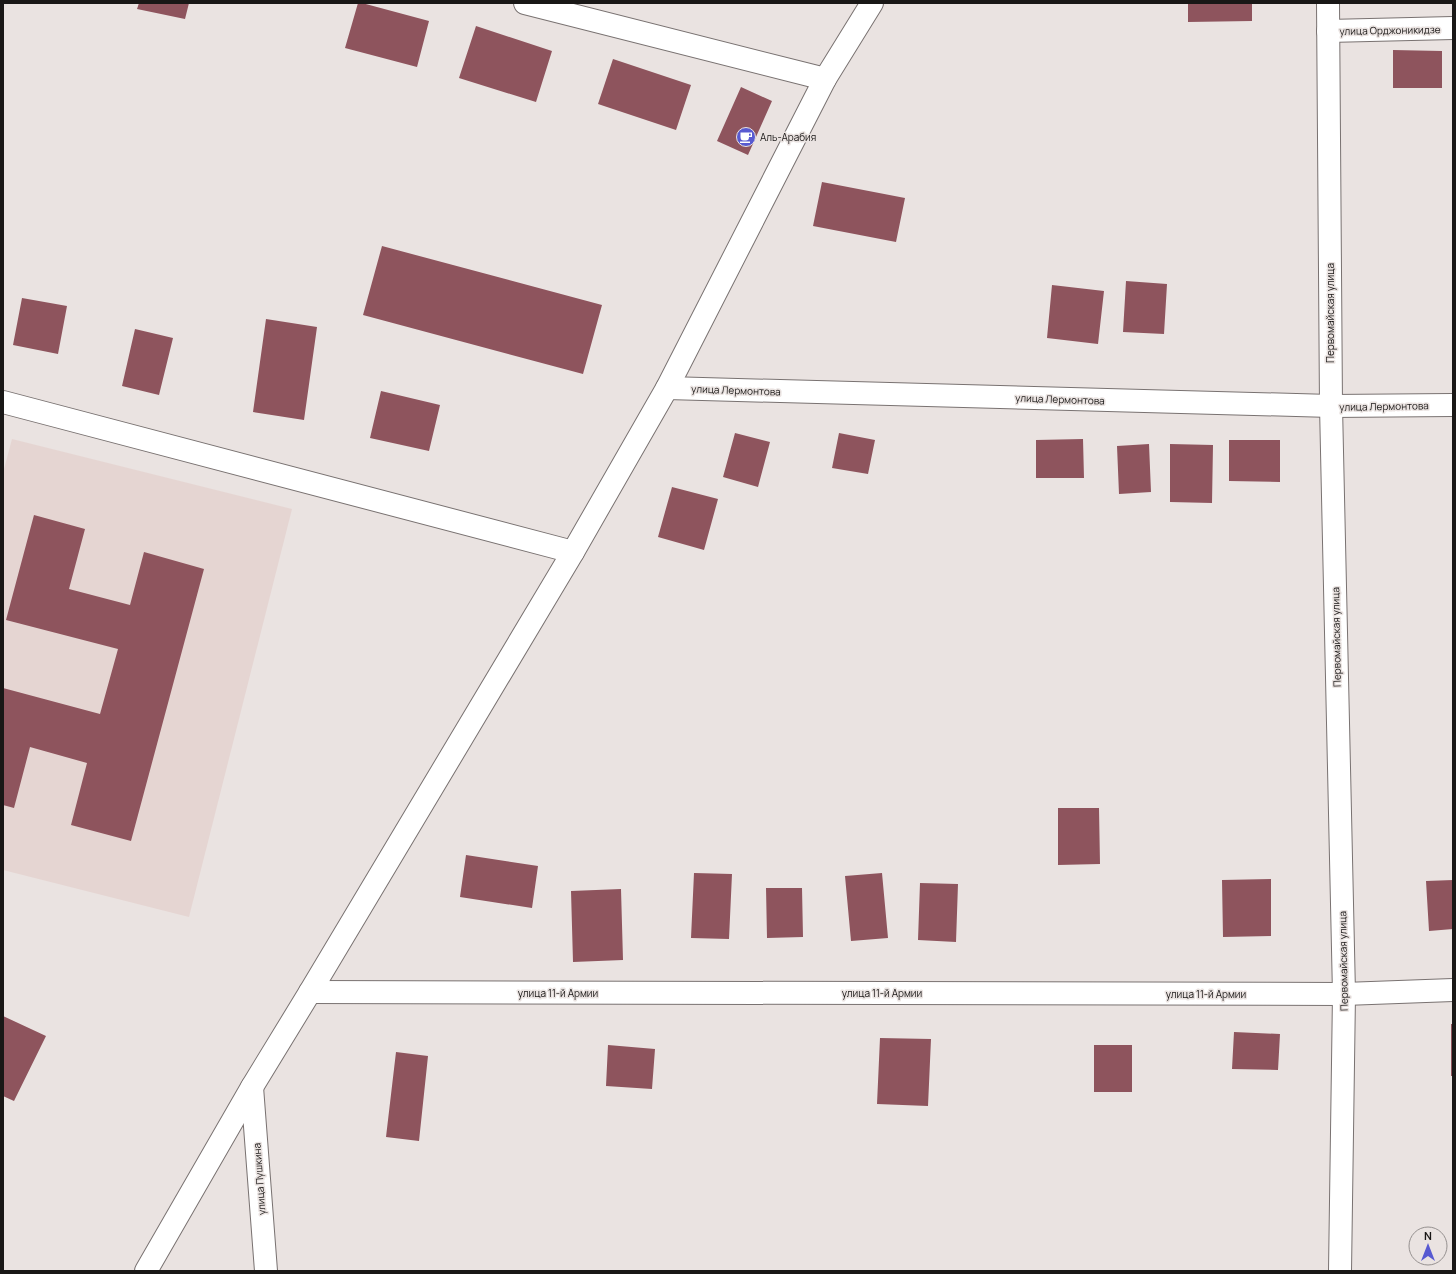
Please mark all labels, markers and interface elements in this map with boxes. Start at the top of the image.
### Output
street label: улица Орджоникидзе [1339,22,1441,38]
cafe icon: Аль-Арабия [735,126,757,148]
place label: Аль-Арабия [760,130,816,144]
street label: Первомайская улица [1323,263,1337,363]
street label: улица Лермонтова [691,381,781,399]
street label: улица Лермонтова [1015,390,1105,408]
street label: улица Лермонтова [1339,398,1429,414]
street label: Первомайская улица [1328,587,1344,687]
street label: Первомайская улица [1335,911,1351,1011]
street label: улица 11-й Армии [518,986,598,1000]
street label: улица 11-й Армии [842,986,922,1000]
street label: улица 11-й Армии [1166,987,1246,1001]
street label: улица Пушкина [250,1143,268,1215]
north arrow [1408,1226,1448,1266]
text: N [1424,1228,1432,1243]

